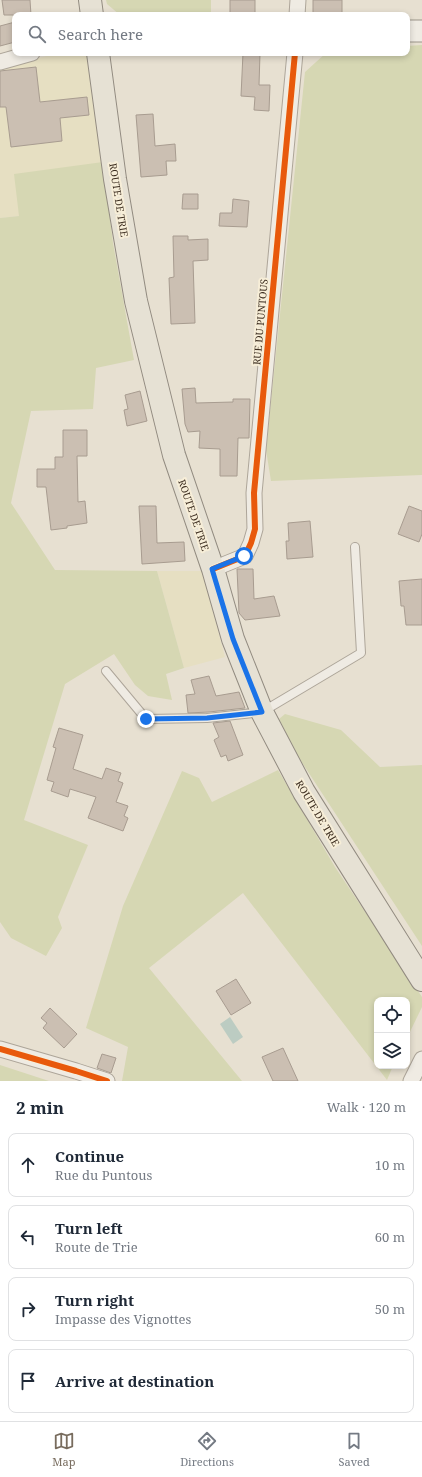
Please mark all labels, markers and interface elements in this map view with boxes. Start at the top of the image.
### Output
search box [12,12,410,56]
icon: search [26,23,48,45]
text: Search here [58,24,143,44]
street label: ROUTE DE TRIE [106,162,132,238]
street label: RUE DU PUNTOUS [249,278,271,366]
street label: ROUTE DE TRIE [175,477,213,553]
route start [235,547,253,565]
route end [137,710,155,728]
street label: ROUTE DE TRIE [293,777,343,849]
map controls [374,997,410,1069]
button: locate [374,997,410,1033]
button: layers [374,1033,410,1069]
text: 2 min [16,1096,64,1119]
text: Walk · 120 m [327,1098,406,1116]
text: Continue [55,1146,124,1166]
icon: ahead [17,1154,39,1176]
text: 10 m [375,1156,405,1174]
text: Rue du Puntous [55,1166,152,1184]
text: Turn left [55,1218,123,1238]
icon: left [17,1226,39,1248]
text: 60 m [375,1228,405,1246]
text: Route de Trie [55,1238,138,1256]
text: Turn right [55,1290,134,1310]
icon: right [17,1298,39,1320]
text: 50 m [375,1300,405,1318]
text: Impasse des Vignottes [55,1310,191,1328]
icon: arrive [17,1370,39,1392]
text: Arrive at destination [55,1371,214,1391]
tab: Map [52,1430,76,1469]
tab: Directions [180,1430,234,1469]
tab: Saved [339,1430,370,1469]

